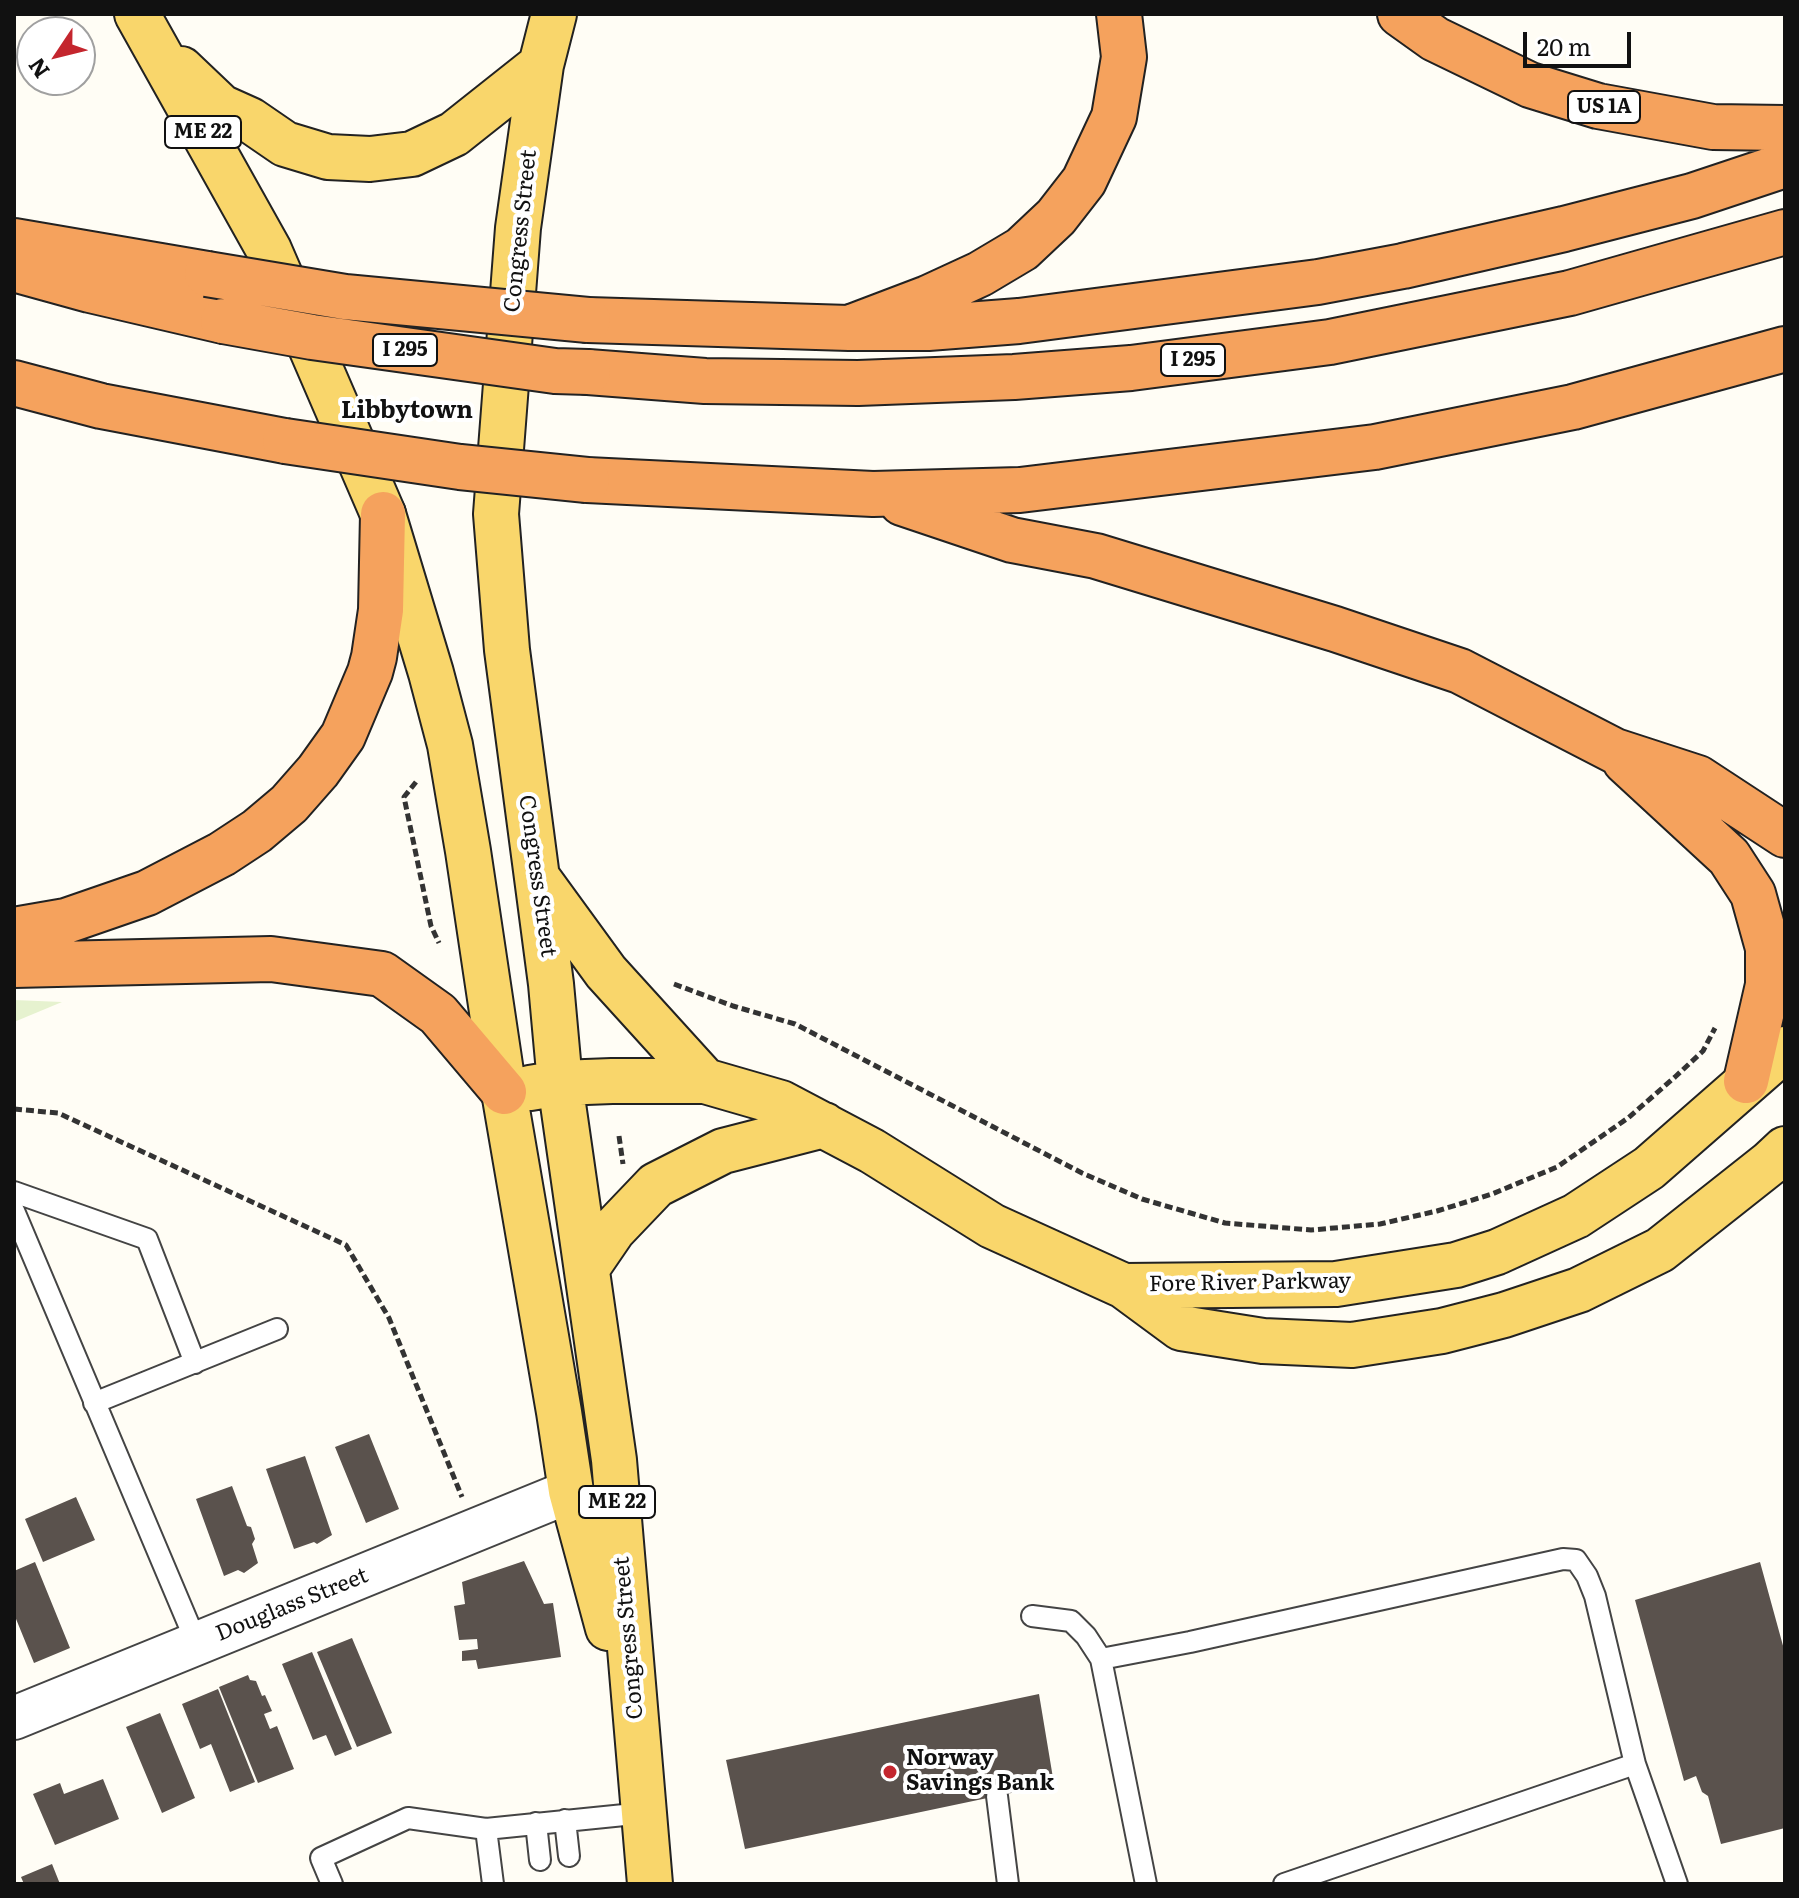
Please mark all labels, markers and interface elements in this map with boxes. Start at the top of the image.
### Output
north arrow [16,16,96,96]
scale bar [1527,16,1635,66]
text: 20 m [1537,28,1591,63]
text: N [19,52,56,86]
road number: US 1A [1568,91,1640,123]
road number: ME 22 [165,116,241,148]
street label: Congress Street [499,148,543,314]
road number: I 295 [373,334,437,366]
road number: I 295 [1161,344,1225,376]
district label: Libbytown [341,397,473,425]
street label: Congress Street [513,793,561,959]
street label: Fore River Parkway [1149,1268,1351,1298]
road number: ME 22 [579,1486,655,1518]
street label: Congress Street [609,1555,649,1721]
street label: Douglass Street [212,1562,372,1648]
place label: Norway Savings Bank [906,1746,1054,1798]
marker: Norway Savings Bank [881,1763,899,1781]

